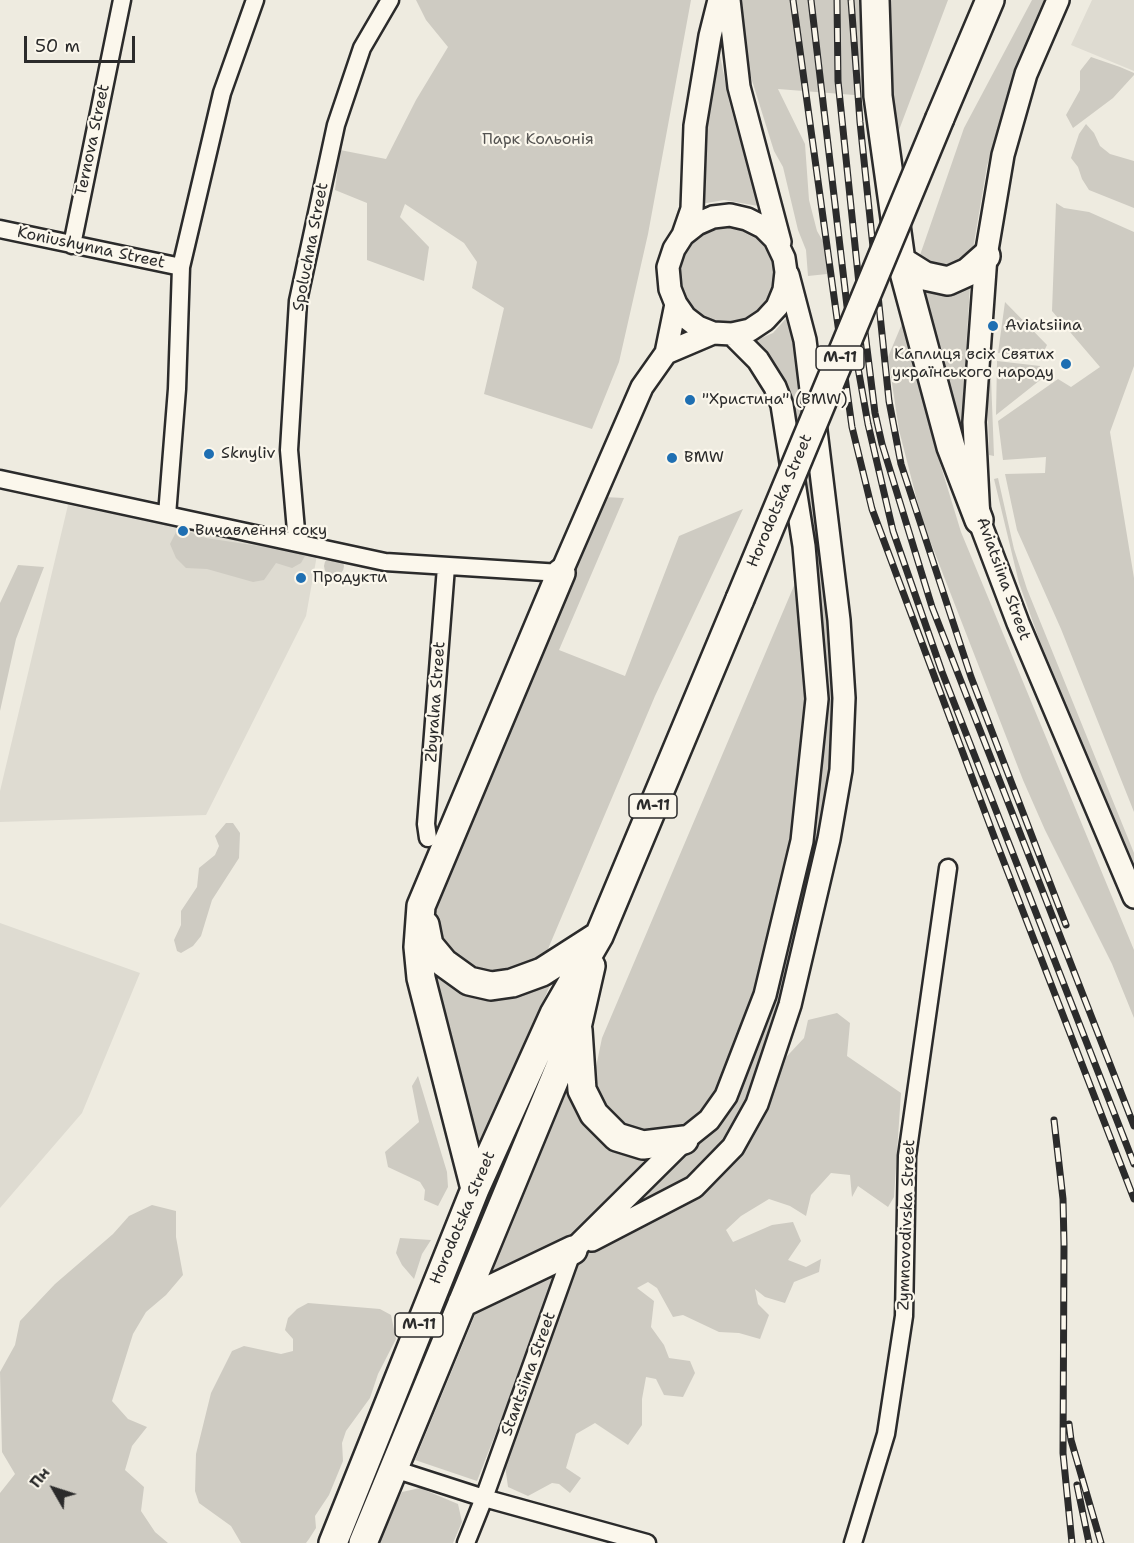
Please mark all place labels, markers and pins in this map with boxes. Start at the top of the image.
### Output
place label: Aviatsiina [1005,316,1082,336]
marker: Aviatsiina [986,319,1000,333]
place label: Каплиця всіх Святих українського народу [892,345,1054,383]
marker: Каплиця всіх Святих українського народу [1059,357,1073,371]
place label: "Христина" (BMW) [702,390,848,410]
marker: "Христина" (BMW) [683,393,697,407]
place label: Sknyliv [221,444,275,464]
marker: Sknyliv [202,447,216,461]
place label: BMW [684,448,724,468]
marker: BMW [665,451,679,465]
place label: Вичавлення соку [195,521,327,541]
marker: Вичавлення соку [176,524,190,538]
place label: Продукти [313,568,388,588]
marker: Продукти [294,571,308,585]

